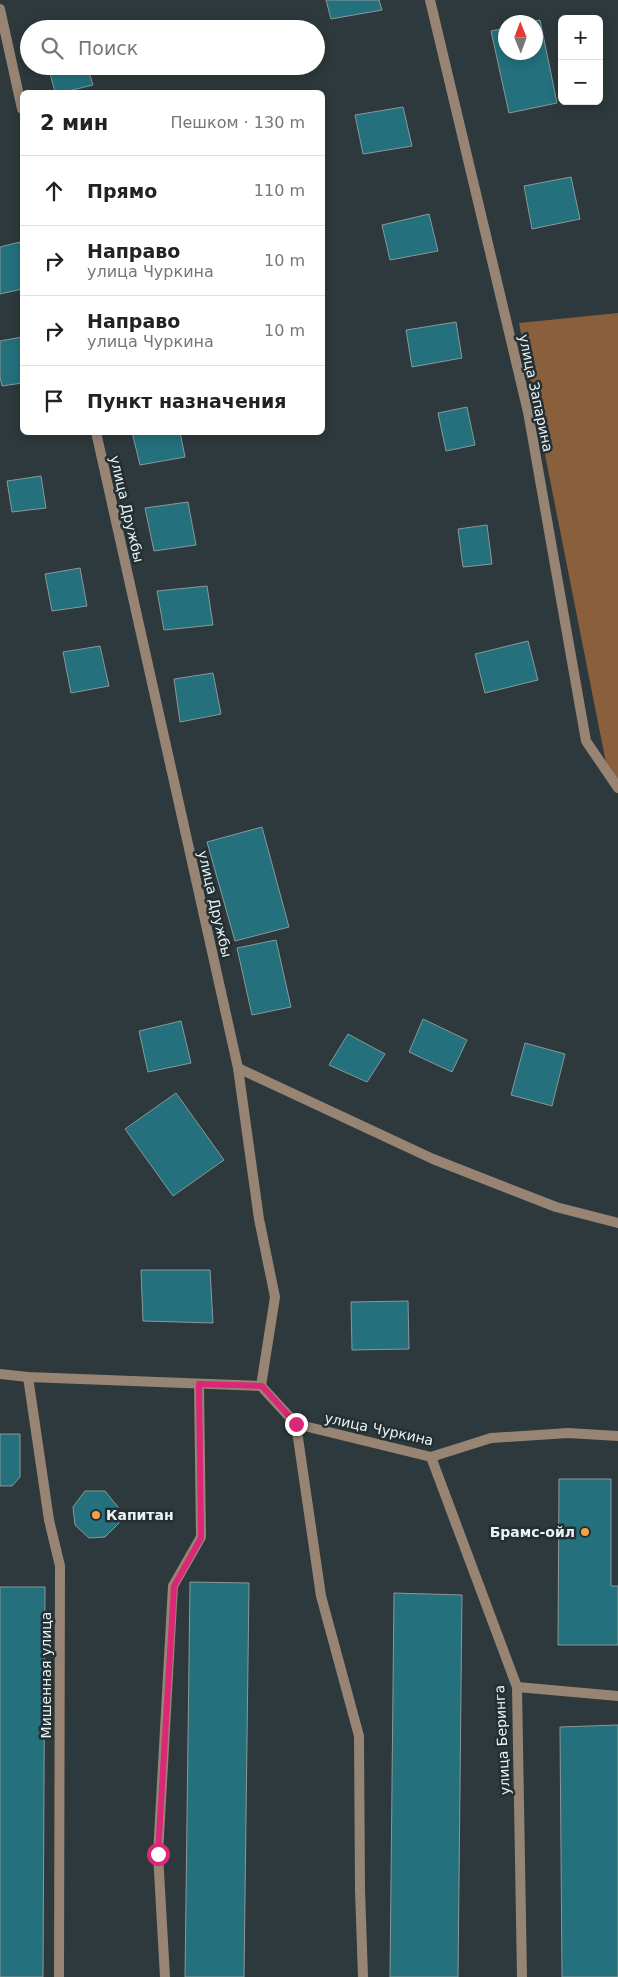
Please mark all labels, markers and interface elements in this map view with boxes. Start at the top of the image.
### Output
north arrow [498,15,543,60]
map controls [558,15,603,105]
button: + [558,15,603,60]
search box [20,20,325,75]
icon: search [38,34,66,62]
text: Поиск [78,37,138,59]
button: − [558,60,603,105]
text: 2 мин [40,111,108,135]
text: Пешком · 130 m [170,113,305,132]
icon: ahead [40,177,68,205]
text: Прямо [87,180,157,202]
text: 110 m [254,181,305,200]
text: Направо [87,240,180,262]
icon: right [40,247,68,275]
text: 10 m [264,251,305,270]
text: улица Чуркина [87,262,214,281]
text: Направо [87,310,180,332]
icon: right [40,317,68,345]
text: 10 m [264,321,305,340]
text: улица Чуркина [87,332,214,351]
street label: улица Запарина [516,333,556,453]
icon: arrive [40,387,68,415]
text: Пункт назначения [87,390,286,412]
street label: улица Дружбы [107,454,147,564]
street label: улица Дружбы [195,849,235,959]
street label: улица Чуркина [323,1410,435,1448]
route end [285,1413,308,1436]
place label: Капитан [106,1507,174,1523]
marker: Капитан [90,1509,102,1521]
place label: Брамс-ойл [490,1524,575,1540]
marker: Брамс-ойл [579,1526,591,1538]
street label: Мишенная улица [38,1612,54,1738]
street label: улица Беринга [491,1685,513,1795]
route start [147,1843,170,1866]

